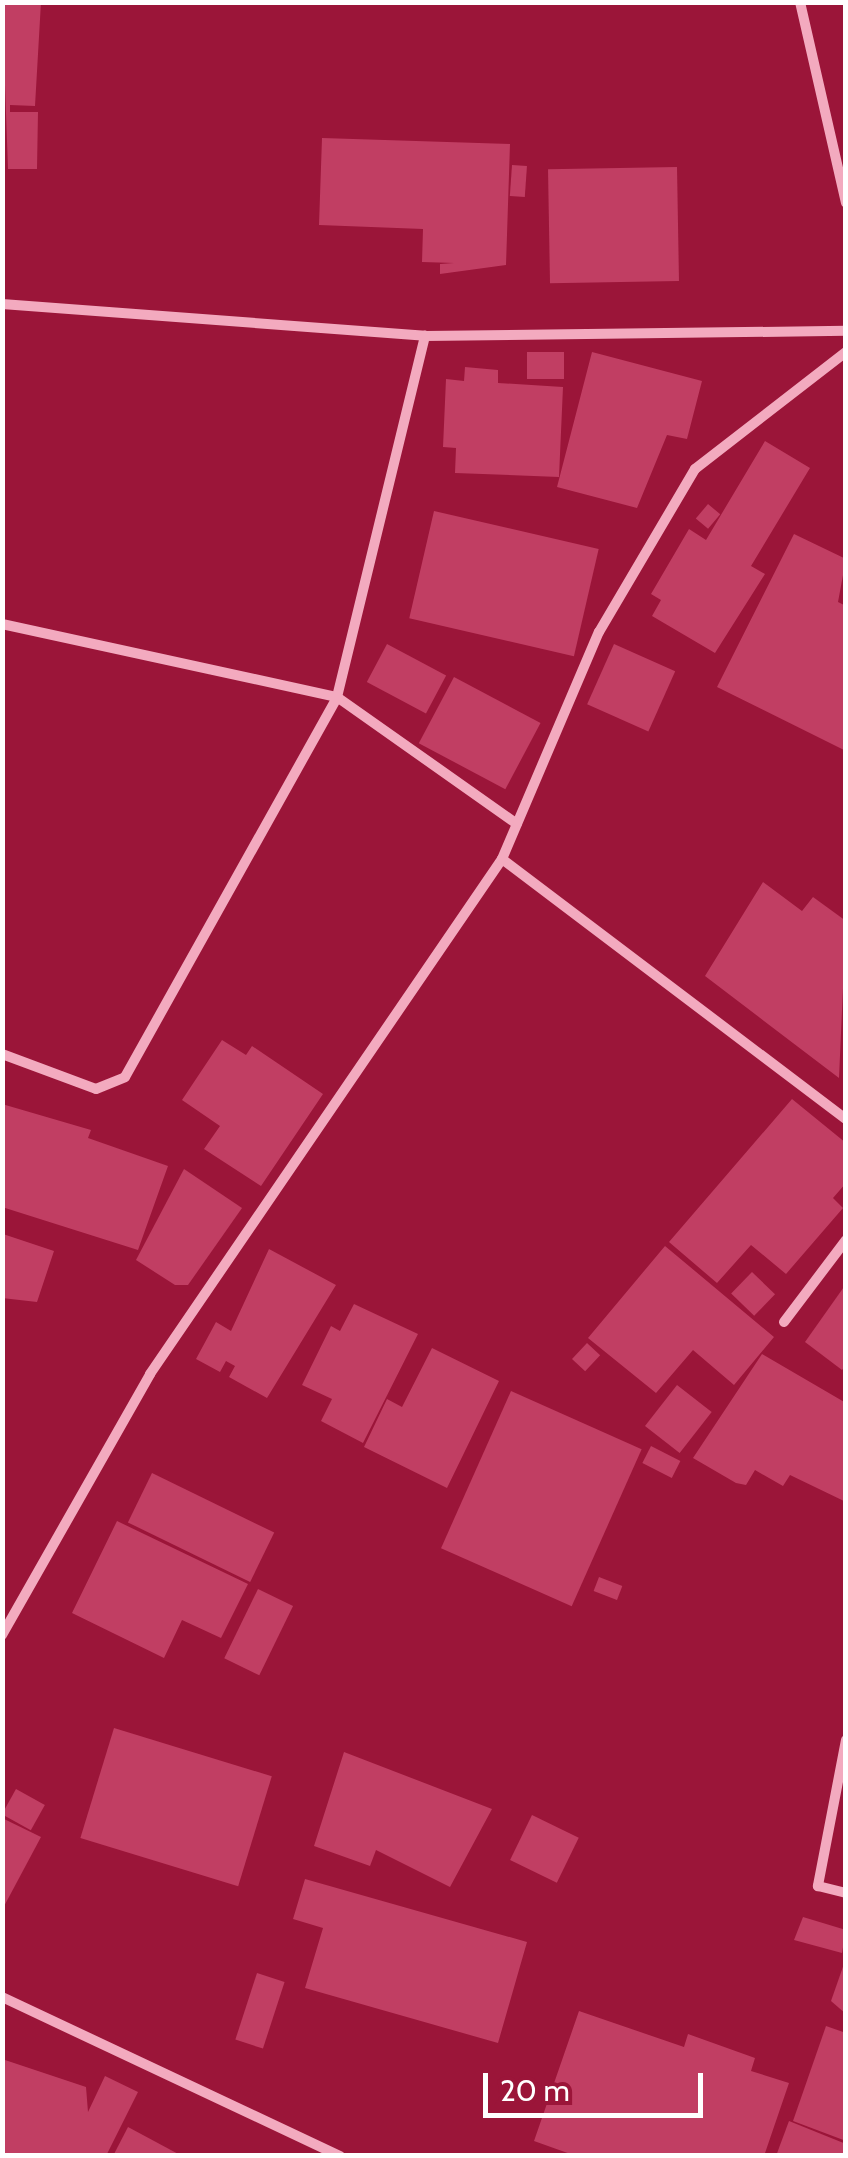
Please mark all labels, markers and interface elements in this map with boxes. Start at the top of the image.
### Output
scale bar [488,2053,708,2115]
text: 20 m [500,2072,570,2109]

